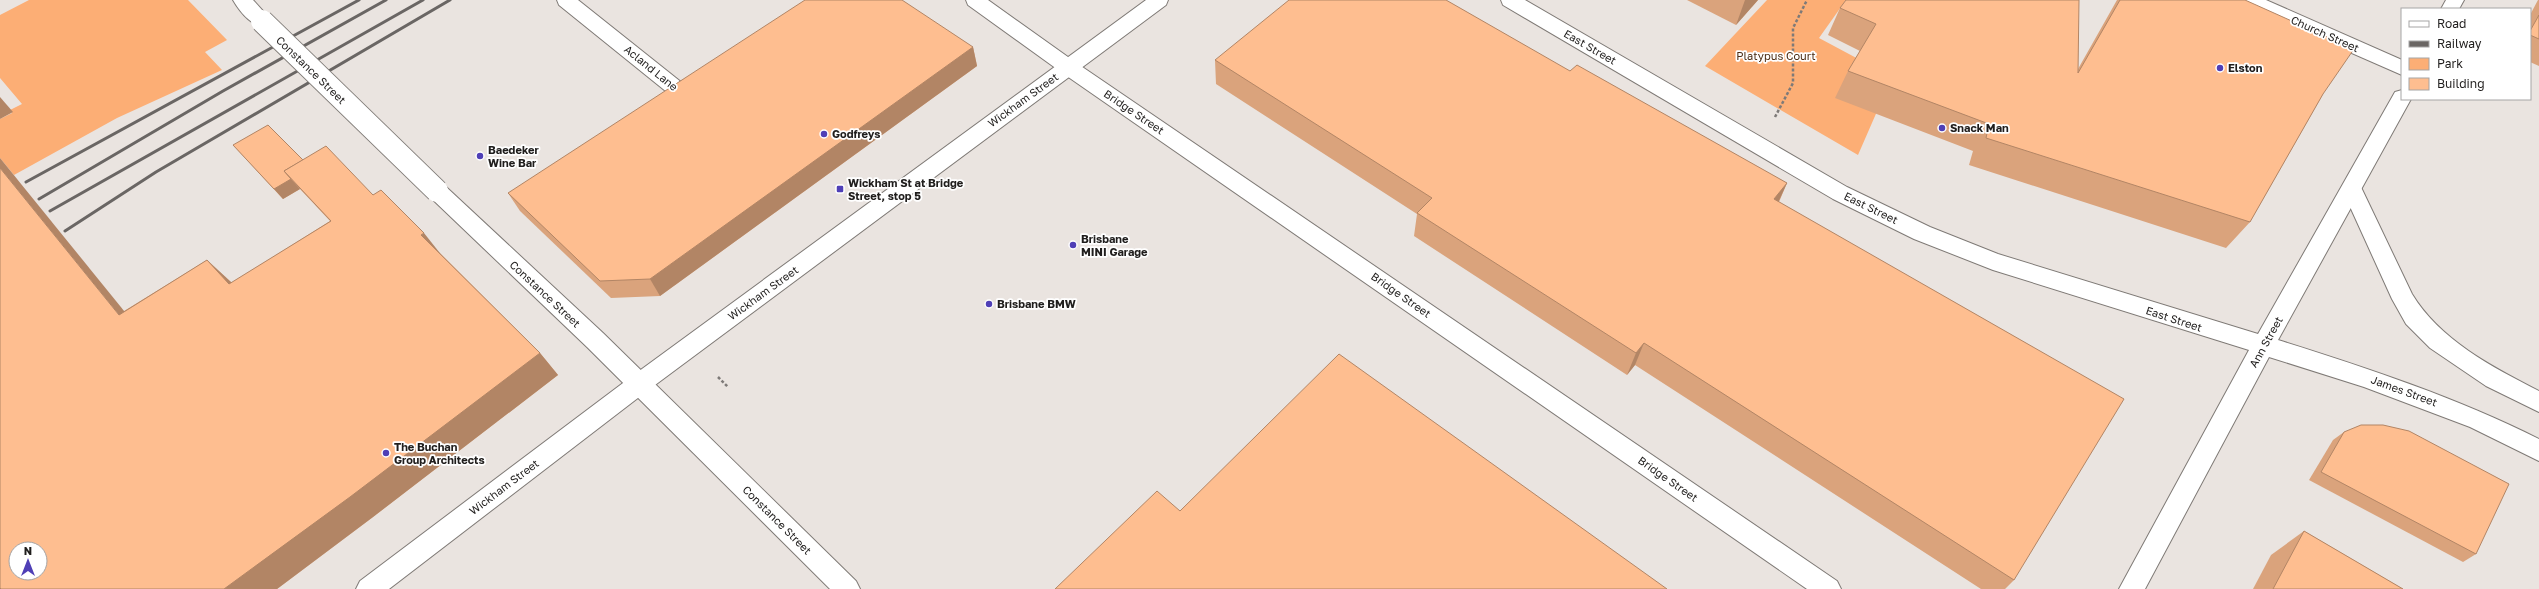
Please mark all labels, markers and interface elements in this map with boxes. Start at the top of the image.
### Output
legend [2401,8,2531,100]
street label: Church Street [2289,13,2361,54]
text: Road [2437,16,2466,31]
street label: East Street [1562,26,1619,67]
street label: Constance Street [274,33,349,106]
text: Railway [2437,36,2482,51]
street label: Acland Lane [622,42,681,93]
park label: Platypus Court [1736,49,1816,62]
text: Park [2437,56,2463,71]
place label: Elston [2228,61,2263,74]
marker: Elston [2215,63,2225,73]
street label: Wickham Street [985,70,1060,129]
text: Building [2437,76,2485,91]
street label: Bridge Street [1102,87,1167,136]
place label: Snack Man [1950,121,2009,134]
marker: Snack Man [1937,123,1947,133]
place label: Godfreys [832,127,881,140]
marker: Godfreys [819,129,829,139]
place label: Baedeker Wine Bar [488,143,540,169]
marker: Baedeker Wine Bar [475,151,485,161]
place label: Wickham St at Bridge Street, stop 5 [848,176,964,202]
marker: Wickham St at Bridge Street, stop 5 [835,184,845,194]
street label: East Street [1842,189,1900,226]
place label: Brisbane MINI Garage [1081,232,1148,258]
marker: Brisbane MINI Garage [1068,240,1078,250]
street label: Constance Street [507,258,583,330]
street label: Wickham Street [725,263,800,322]
street label: Bridge Street [1369,269,1434,320]
place label: Brisbane BMW [997,297,1076,310]
marker: Brisbane BMW [984,299,994,309]
street label: East Street [2144,303,2204,334]
street label: Ann Street [2246,314,2285,369]
street label: James Street [2369,373,2439,409]
place label: The Buchan Group Architects [394,440,485,466]
marker: The Buchan Group Architects [381,448,391,458]
street label: Bridge Street [1636,453,1701,504]
street label: Wickham Street [466,456,541,517]
street label: Constance Street [740,483,814,557]
north arrow [8,541,48,581]
text: N [24,544,32,557]

